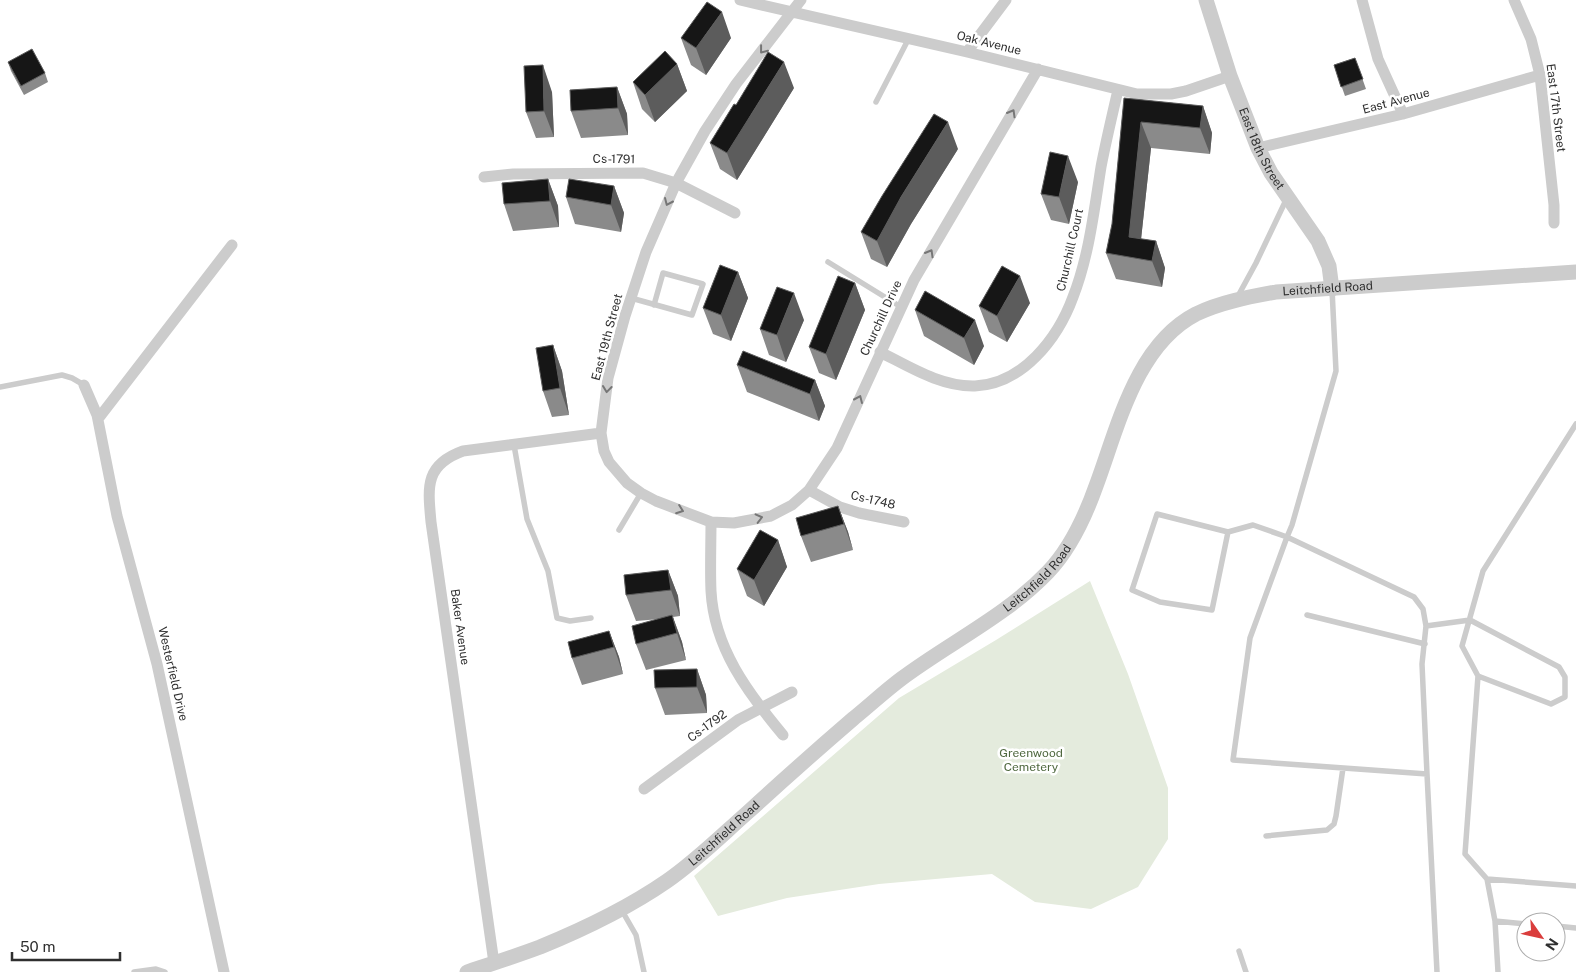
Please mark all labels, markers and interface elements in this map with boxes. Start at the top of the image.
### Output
street label: Oak Avenue [955,28,1023,58]
one-way arrow [759,44,768,53]
street label: East 17th Street [1544,63,1568,153]
street label: East Avenue [1361,85,1431,117]
street label: East 18th Street [1236,106,1288,193]
one-way arrow [1006,109,1016,118]
street label: Cs-1791 [593,152,635,166]
one-way arrow [664,197,675,206]
street label: Churchill Court [1054,207,1086,293]
one-way arrow [924,249,934,258]
street label: Churchill Drive [857,278,905,358]
street label: Leitchfield Road [1282,279,1373,299]
street label: East 19th Street [589,292,625,382]
one-way arrow [602,385,613,393]
one-way arrow [853,395,864,404]
street label: Cs-1748 [849,488,897,512]
one-way arrow [676,504,684,514]
one-way arrow [755,514,763,524]
street label: Leitchfield Road [1000,542,1074,615]
street label: Baker Avenue [448,588,472,666]
street label: Westerfield Drive [155,626,191,723]
street label: Cs-1792 [685,707,729,745]
park label: Greenwood Cemetery [999,746,1063,774]
street label: Leitchfield Road [686,798,763,869]
north arrow [1516,912,1566,962]
scale bar [12,930,120,962]
text: N [1542,935,1561,953]
text: 50 m [20,938,55,955]

